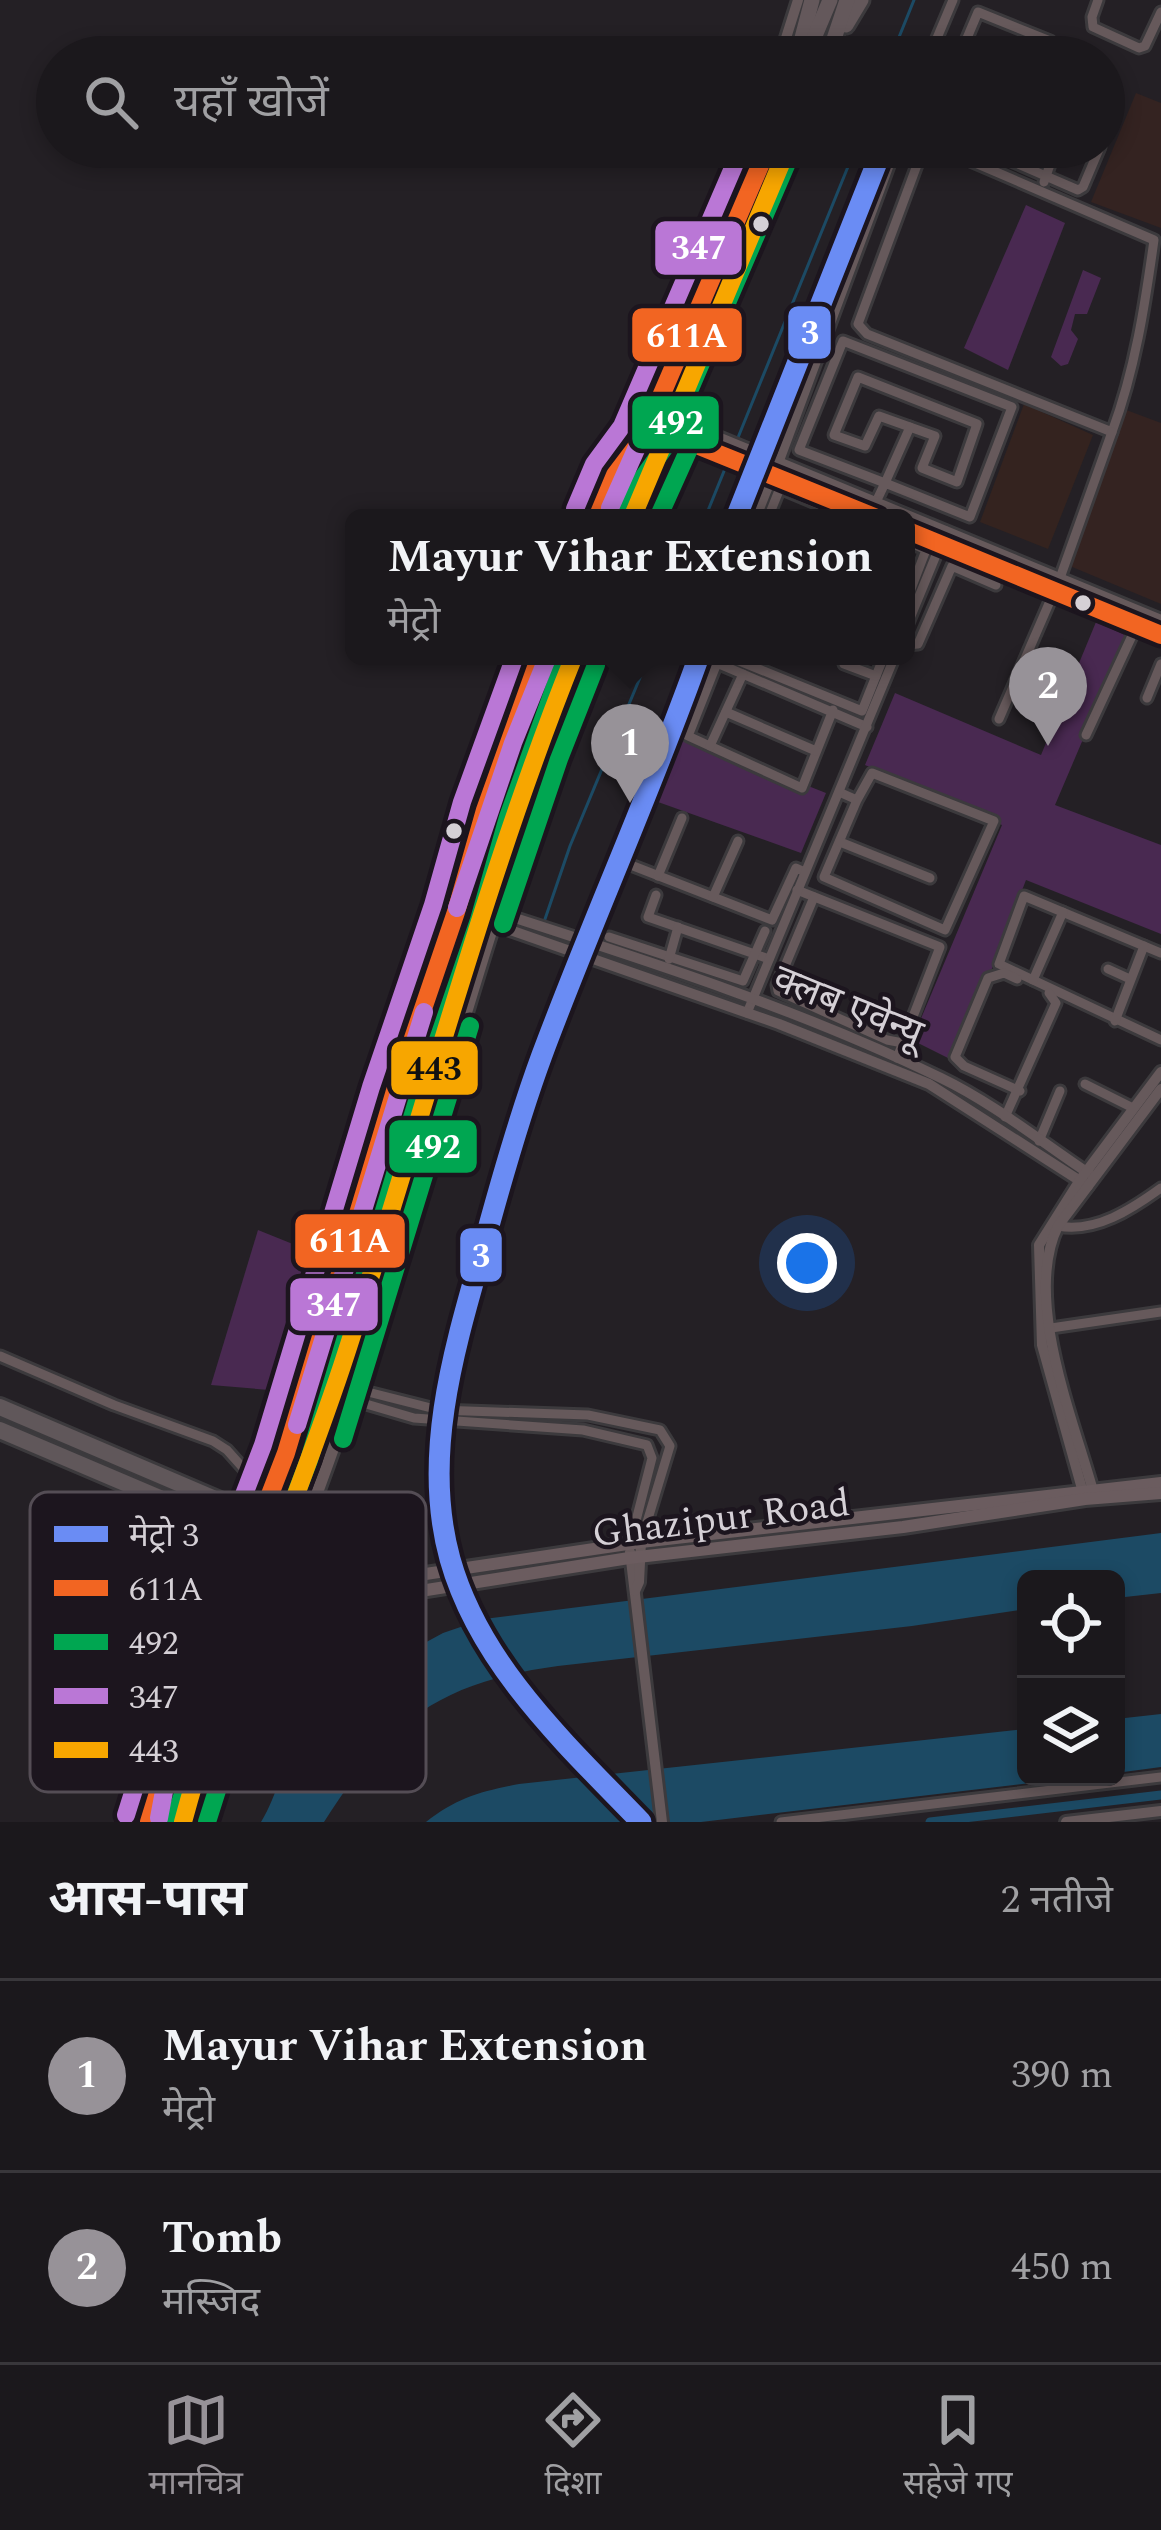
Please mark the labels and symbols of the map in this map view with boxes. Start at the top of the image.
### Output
unlabelled marker [750,213,772,235]
line badge: 347 [653,219,744,277]
text: 347 [671,224,727,274]
line badge: 3 [786,304,833,361]
line badge: 611A [630,306,744,364]
text: 3 [801,309,819,359]
text: 611A [646,312,728,362]
line badge: 492 [630,394,721,451]
text: 492 [648,399,704,449]
unlabelled marker [1072,592,1094,614]
pin: 2 [1009,647,1087,746]
pin: 1 [591,704,669,803]
unlabelled marker [443,820,465,842]
street label: क्लब एवेन्यू [764,950,937,1066]
line badge: 443 [389,1039,480,1097]
text: 443 [406,1045,462,1095]
line badge: 492 [387,1118,479,1175]
text: 492 [405,1123,461,1173]
line badge: 611A [293,1212,407,1270]
text: 611A [309,1217,391,1267]
line badge: 3 [458,1226,504,1284]
text: 3 [472,1232,490,1282]
your location [777,1233,837,1293]
line badge: 347 [288,1276,380,1333]
text: 347 [306,1281,362,1331]
street label: Ghazipur Road [589,1474,853,1564]
legend [30,1492,426,1792]
text: मेट्रो 3 [129,1511,199,1561]
text: 611A [129,1565,203,1615]
text: 492 [129,1619,179,1669]
text: 347 [129,1673,179,1723]
text: 443 [129,1727,179,1777]

